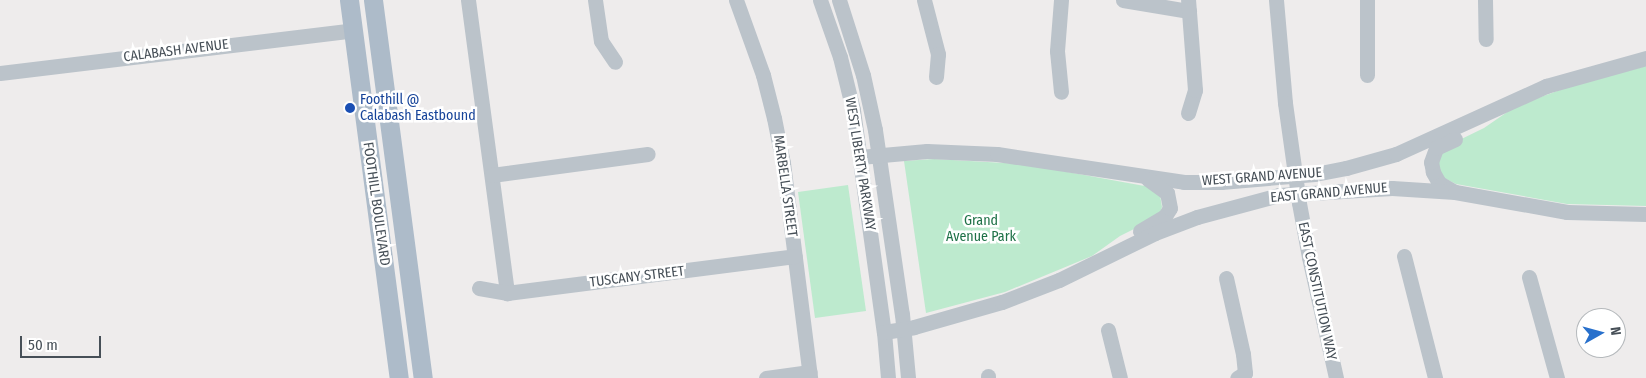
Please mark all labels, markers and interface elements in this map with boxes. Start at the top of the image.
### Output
street label: CALABASH AVENUE [122,36,230,66]
place label: Foothill @ Calabash Eastbound [360,92,476,124]
street label: WEST LIBERTY PARKWAY [841,96,879,232]
marker: Foothill @ Calabash Eastbound [344,102,356,114]
street label: MARBELLA STREET [770,134,800,238]
street label: FOOTHILL BOULEVARD [359,141,393,267]
street label: WEST GRAND AVENUE [1201,164,1323,190]
street label: EAST GRAND AVENUE [1270,180,1388,206]
park label: Grand Avenue Park [946,213,1016,246]
street label: EAST CONSTITUTION WAY [1294,220,1340,362]
street label: TUSCANY STREET [589,263,685,291]
north arrow [1576,308,1626,358]
scale bar [22,326,104,358]
text: N [1606,326,1624,336]
text: 50 m [28,336,58,354]

